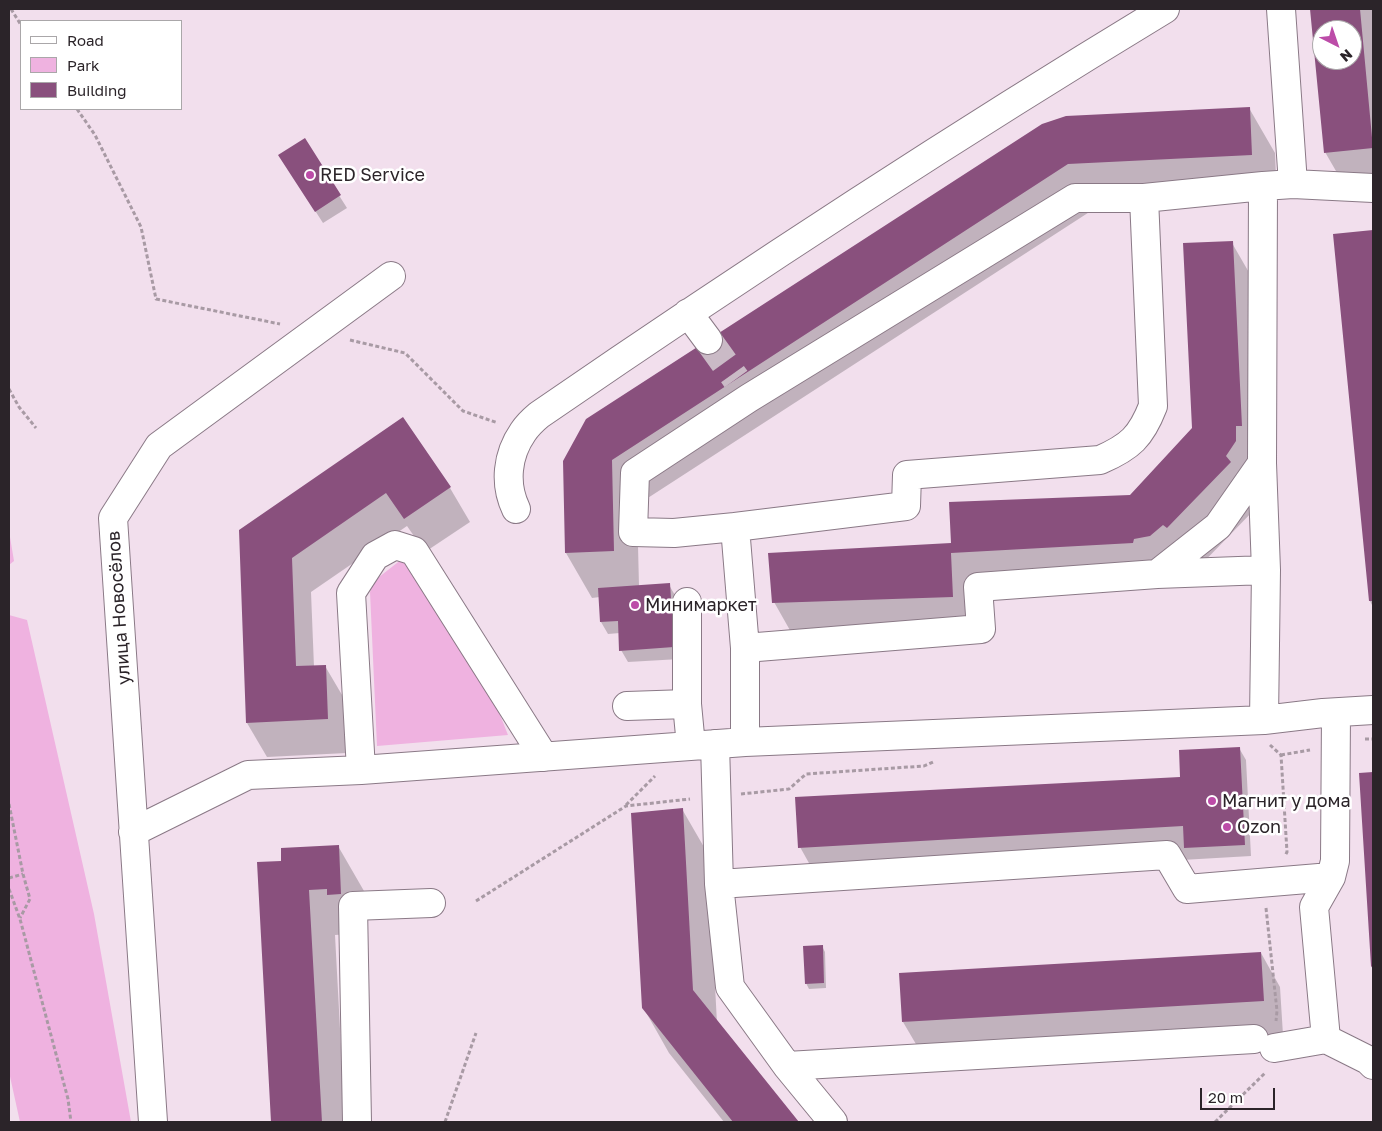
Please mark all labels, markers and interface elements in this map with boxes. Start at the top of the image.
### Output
legend [20,20,182,110]
north arrow [1312,20,1362,70]
text: Road [67,31,104,49]
text: N [1337,46,1356,66]
text: Park [67,56,99,74]
text: Building [67,81,127,99]
place label: RED Service [320,164,425,186]
marker: RED Service [304,169,316,181]
street label: улица Новосёлов [103,530,135,686]
place label: Минимаркет [645,594,757,616]
marker: Минимаркет [629,599,641,611]
place label: Магнит у дома [1222,790,1351,812]
marker: Магнит у дома [1206,795,1218,807]
place label: Ozon [1237,816,1281,838]
marker: Ozon [1221,821,1233,833]
scale bar [1202,1078,1277,1110]
text: 20 m [1208,1088,1243,1106]

